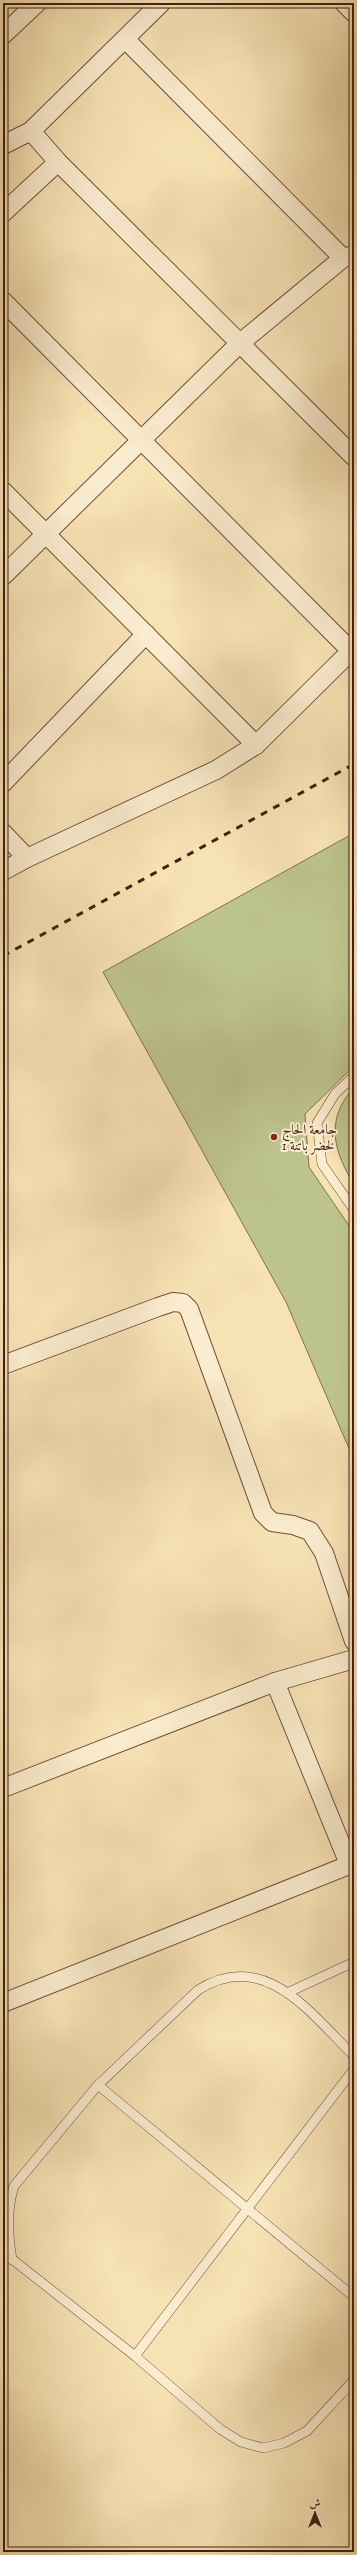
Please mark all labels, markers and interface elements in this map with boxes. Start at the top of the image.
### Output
place label: جامعة الحاج لخضر باتنة 1 [282,1121,337,1157]
marker: جامعة الحاج لخضر باتنة 1 [269,1132,279,1142]
north arrow [295,2493,335,2533]
text: ش [310,2496,321,2512]

